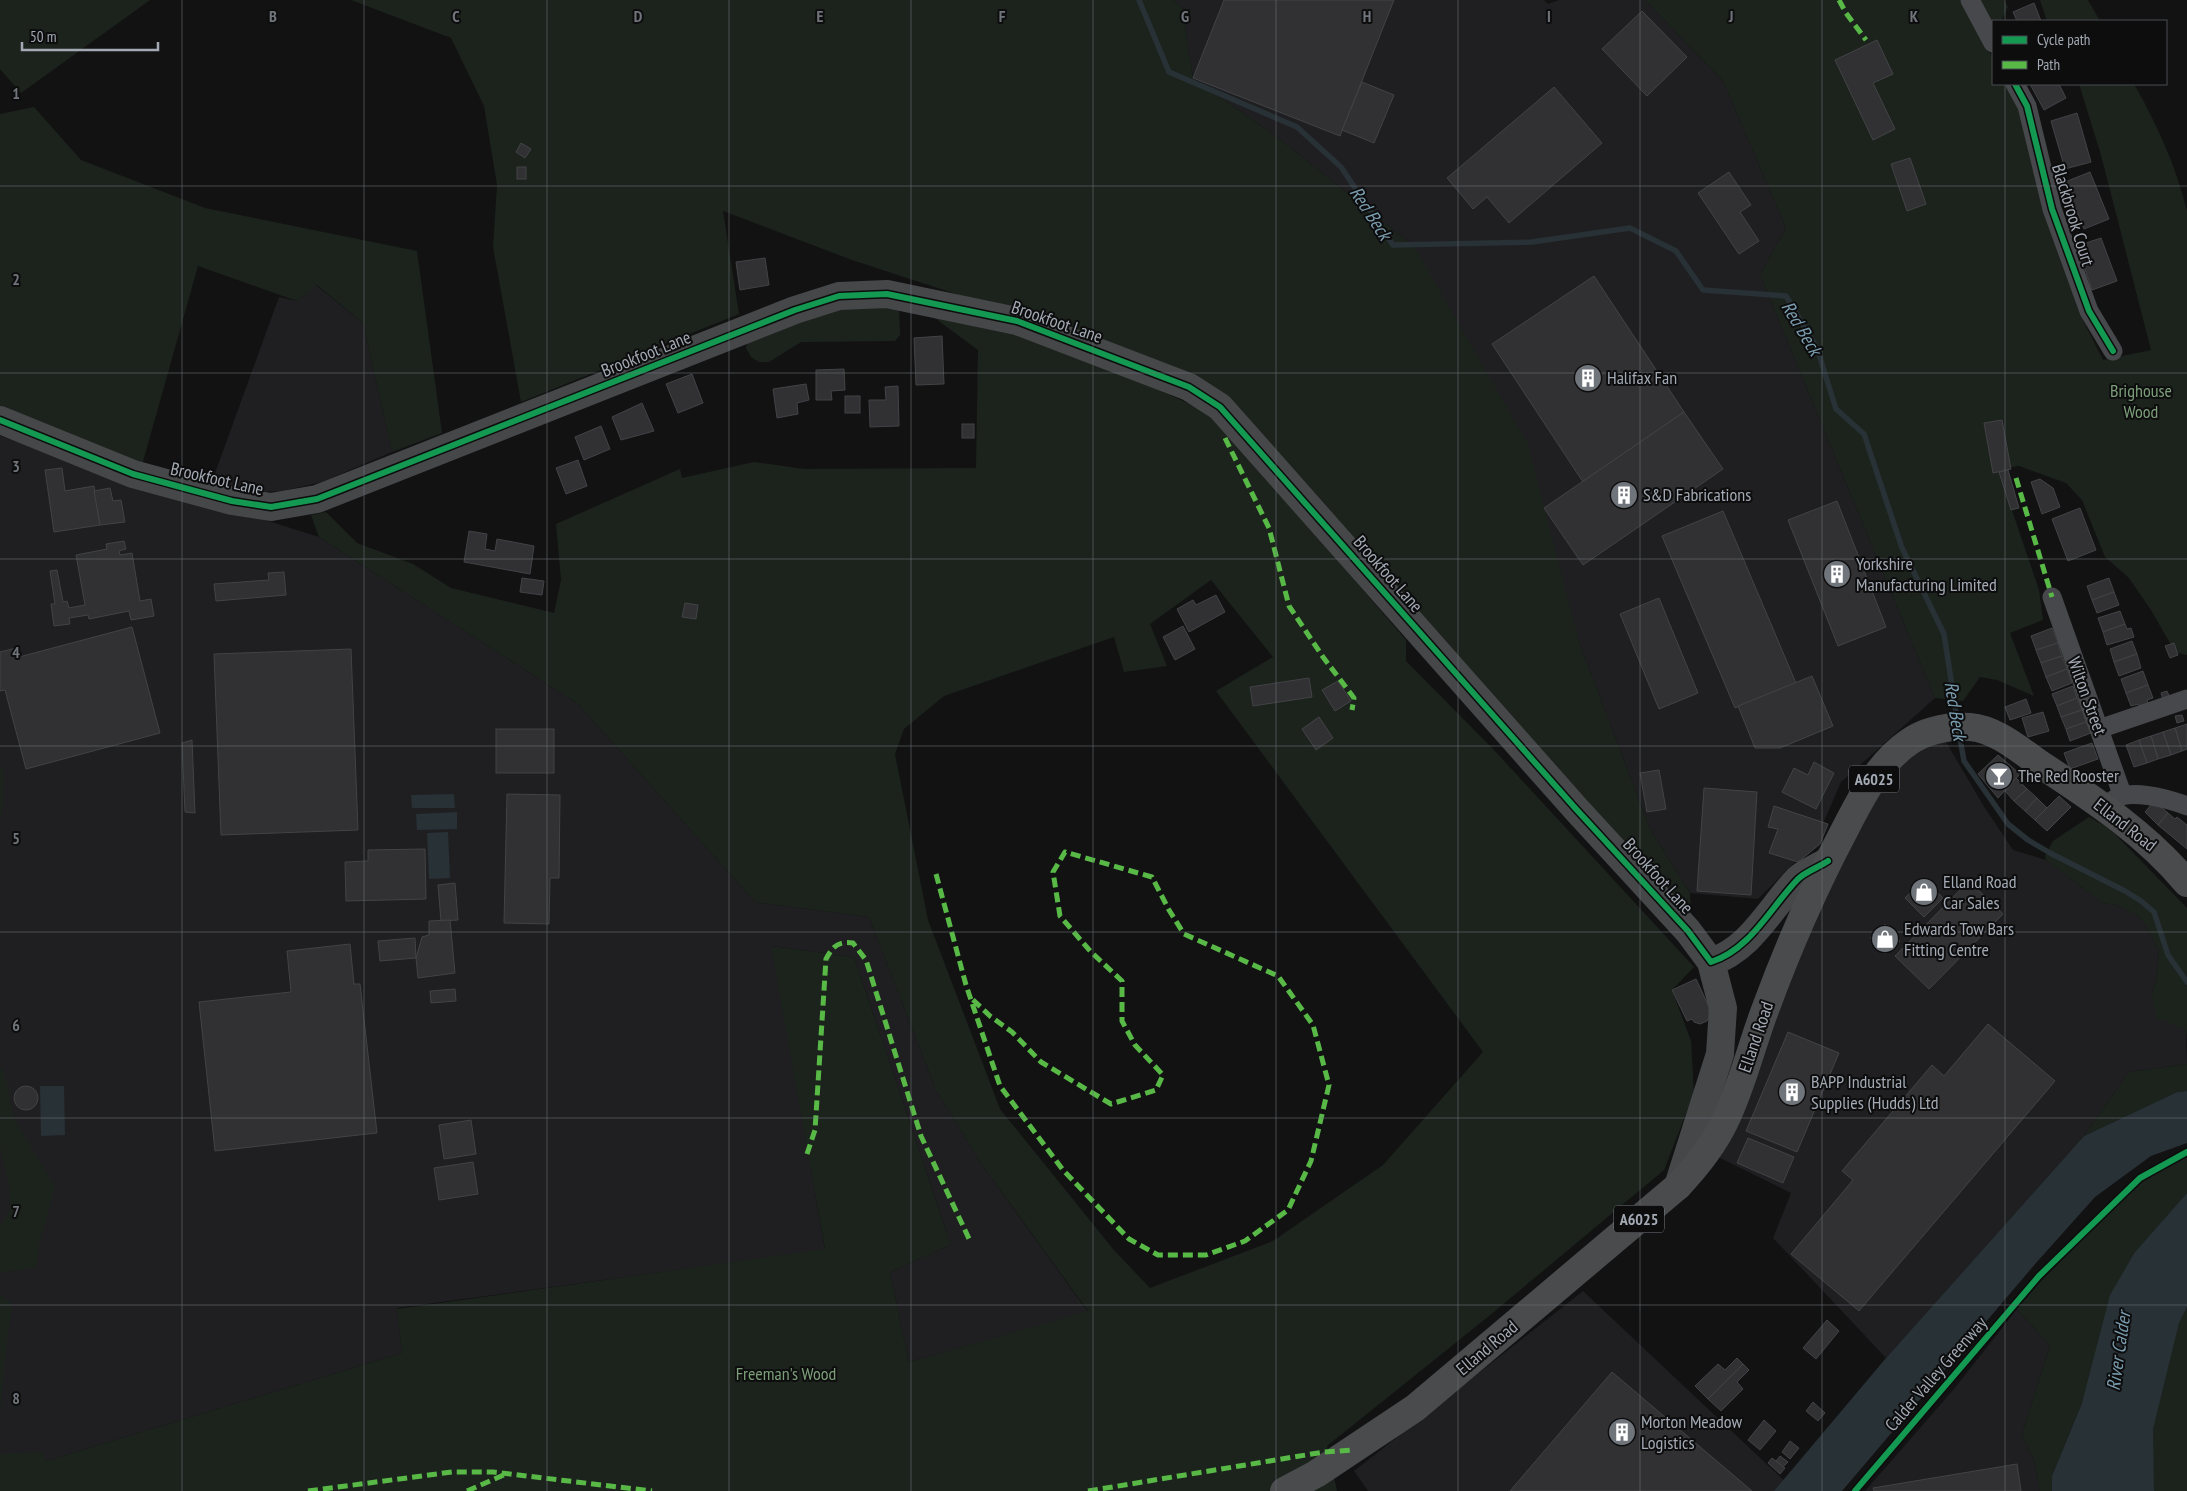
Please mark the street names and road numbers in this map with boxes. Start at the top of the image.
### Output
street label: Blackbrook Court [2047,161,2100,269]
street label: Brookfoot Lane [1009,295,1106,348]
street label: Brookfoot Lane [598,325,694,382]
street label: Brookfoot Lane [168,457,266,500]
street label: Brookfoot Lane [1349,530,1428,617]
street label: Wilton Street [2063,653,2112,738]
road number: A6025 [1849,766,1899,792]
street label: Elland Road [2089,793,2161,856]
street label: Brookfoot Lane [1618,833,1699,918]
street label: Elland Road [1733,998,1778,1075]
road number: A6025 [1614,1206,1664,1232]
street label: Calder Valley Greenway [1880,1311,1992,1436]
street label: Elland Road [1451,1315,1522,1380]

